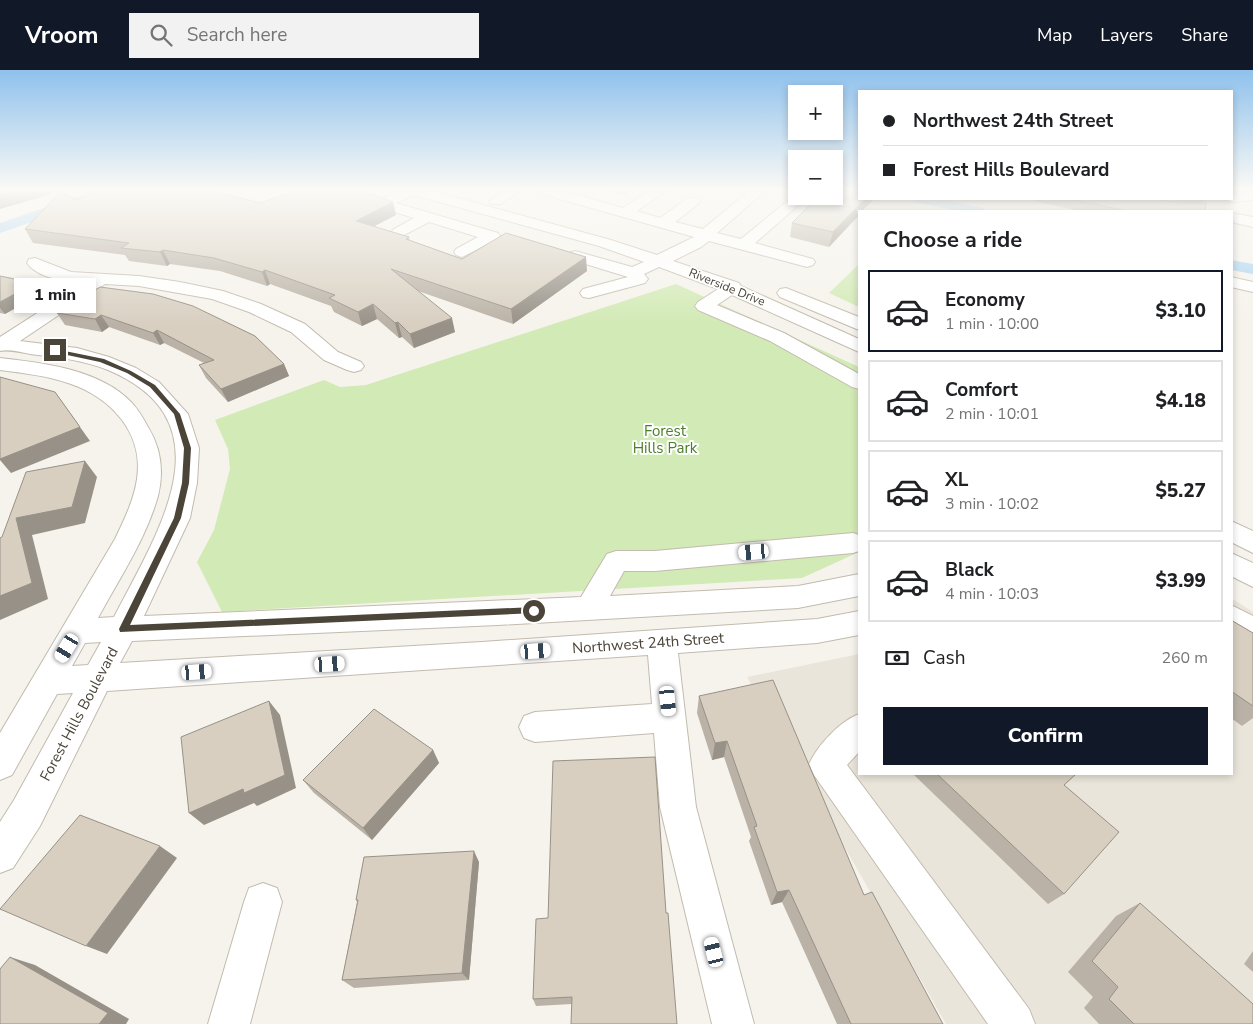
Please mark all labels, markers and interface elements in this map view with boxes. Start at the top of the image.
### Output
search box [129,13,479,58]
text: Vroom [25,19,99,51]
icon: search [147,21,175,49]
text: Search here [187,22,287,48]
text: Map [1037,23,1072,47]
text: Layers [1100,23,1153,47]
text: Share [1181,23,1228,47]
map controls [788,85,843,205]
button: + [788,85,843,140]
text: Northwest 24th Street [913,108,1113,134]
button: − [788,150,843,205]
text: Forest Hills Boulevard [913,157,1109,183]
text: Choose a ride [883,225,1022,255]
street label: Riverside Drive [686,264,768,310]
callout: 1 min [14,278,96,312]
text: 1 min [34,284,76,306]
text: Economy [945,287,1025,313]
icon: car [885,289,930,334]
text: $3.10 [1155,298,1206,324]
text: 1 min · 10:00 [945,313,1039,335]
route end [44,339,66,361]
text: Comfort [945,377,1018,403]
icon: car [885,379,930,424]
text: $4.18 [1155,388,1206,414]
text: 2 min · 10:01 [945,403,1039,425]
park label: Forest Hills Park [633,421,698,458]
text: XL [945,467,968,493]
icon: car [885,469,930,514]
text: $5.27 [1155,478,1206,504]
text: 3 min · 10:02 [945,493,1039,515]
car [738,543,769,561]
text: Black [945,557,994,583]
icon: car [885,559,930,604]
text: $3.99 [1155,568,1206,594]
text: 4 min · 10:03 [945,583,1039,605]
route start [523,600,545,622]
street label: Northwest 24th Street [571,628,725,658]
car [52,631,81,665]
car [520,642,551,660]
street label: Forest Hills Boulevard [35,643,123,785]
icon: cash [883,644,911,672]
text: Cash [923,645,965,671]
text: 260 m [1161,647,1208,669]
car [314,656,345,672]
car [181,663,212,681]
car [658,685,677,717]
button: Confirm [883,707,1208,765]
car [703,936,724,968]

